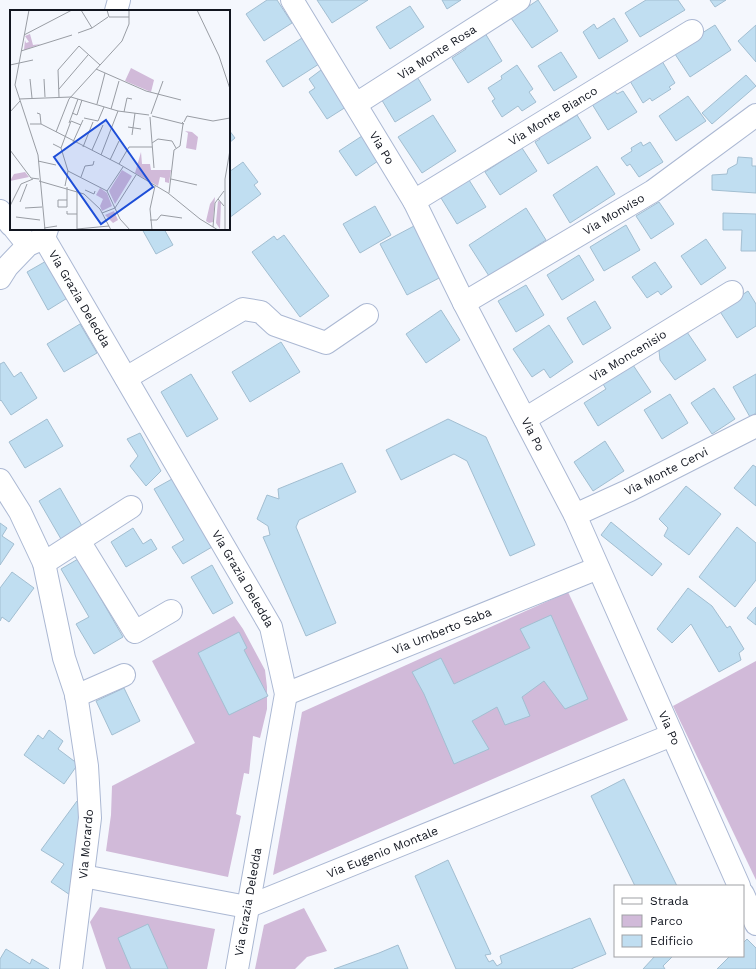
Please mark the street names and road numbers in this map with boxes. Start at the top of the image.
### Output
street label: Via Monte Rosa [395,22,479,83]
street label: Via Monte Bianco [506,83,600,148]
street label: Via Po [366,129,397,167]
street label: Via Monviso [580,191,647,238]
street label: Via Grazia Deledda [46,248,113,350]
street label: Via Moncenisio [587,327,669,385]
street label: Via Po [518,415,547,454]
street label: Via Monte Cervi [622,445,710,499]
street label: Via Grazia Deledda [209,528,277,630]
street label: Via Umberto Saba [390,605,494,657]
street label: Via Po [656,709,683,747]
street label: Via Morardo [76,809,96,879]
street label: Via Eugenio Montale [325,823,440,881]
street label: Via Grazia Deledda [232,846,264,957]

